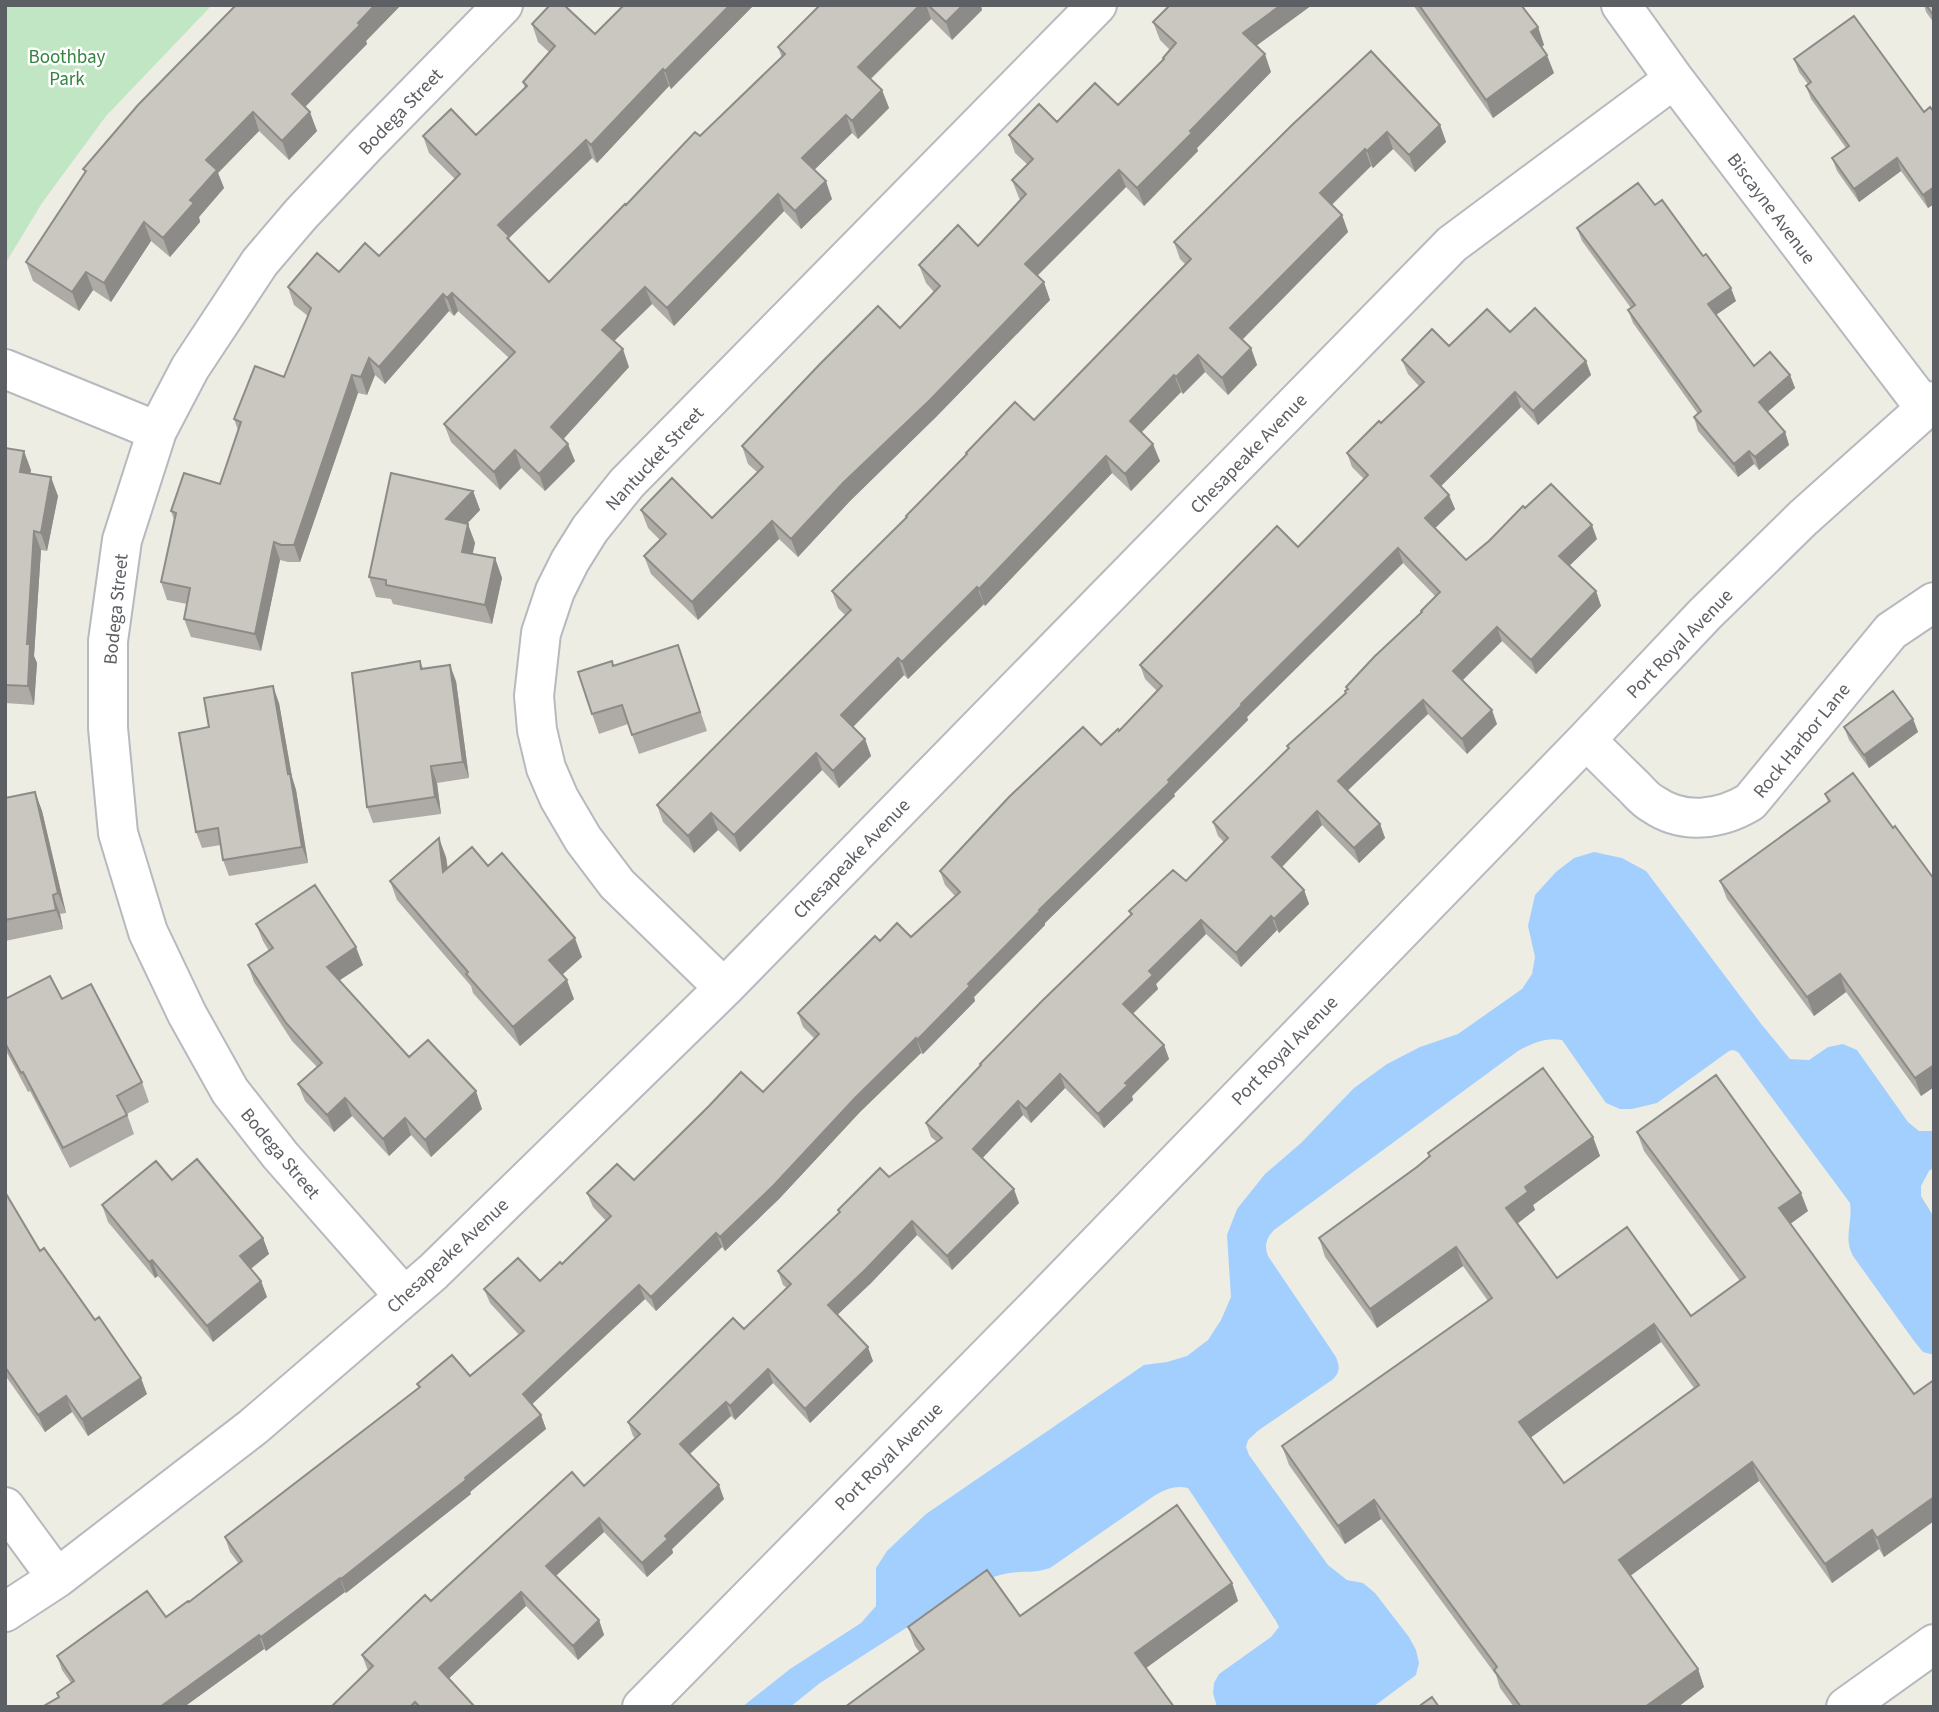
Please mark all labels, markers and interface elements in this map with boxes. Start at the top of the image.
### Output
park label: Boothbay Park [29,44,106,93]
street label: Bodega Street [353,62,450,162]
street label: Biscayne Avenue [1720,148,1822,270]
street label: Chesapeake Avenue [1184,388,1314,520]
street label: Nantucket Street [600,400,711,517]
street label: Bodega Street [97,552,136,666]
street label: Port Royal Avenue [1621,583,1740,705]
street label: Rock Harbor Lane [1747,678,1857,804]
street label: Chesapeake Avenue [787,793,917,925]
street label: Port Royal Avenue [1226,990,1345,1112]
street label: Bodega Street [234,1103,326,1206]
street label: Chesapeake Avenue [381,1192,515,1320]
street label: Port Royal Avenue [829,1397,949,1517]

